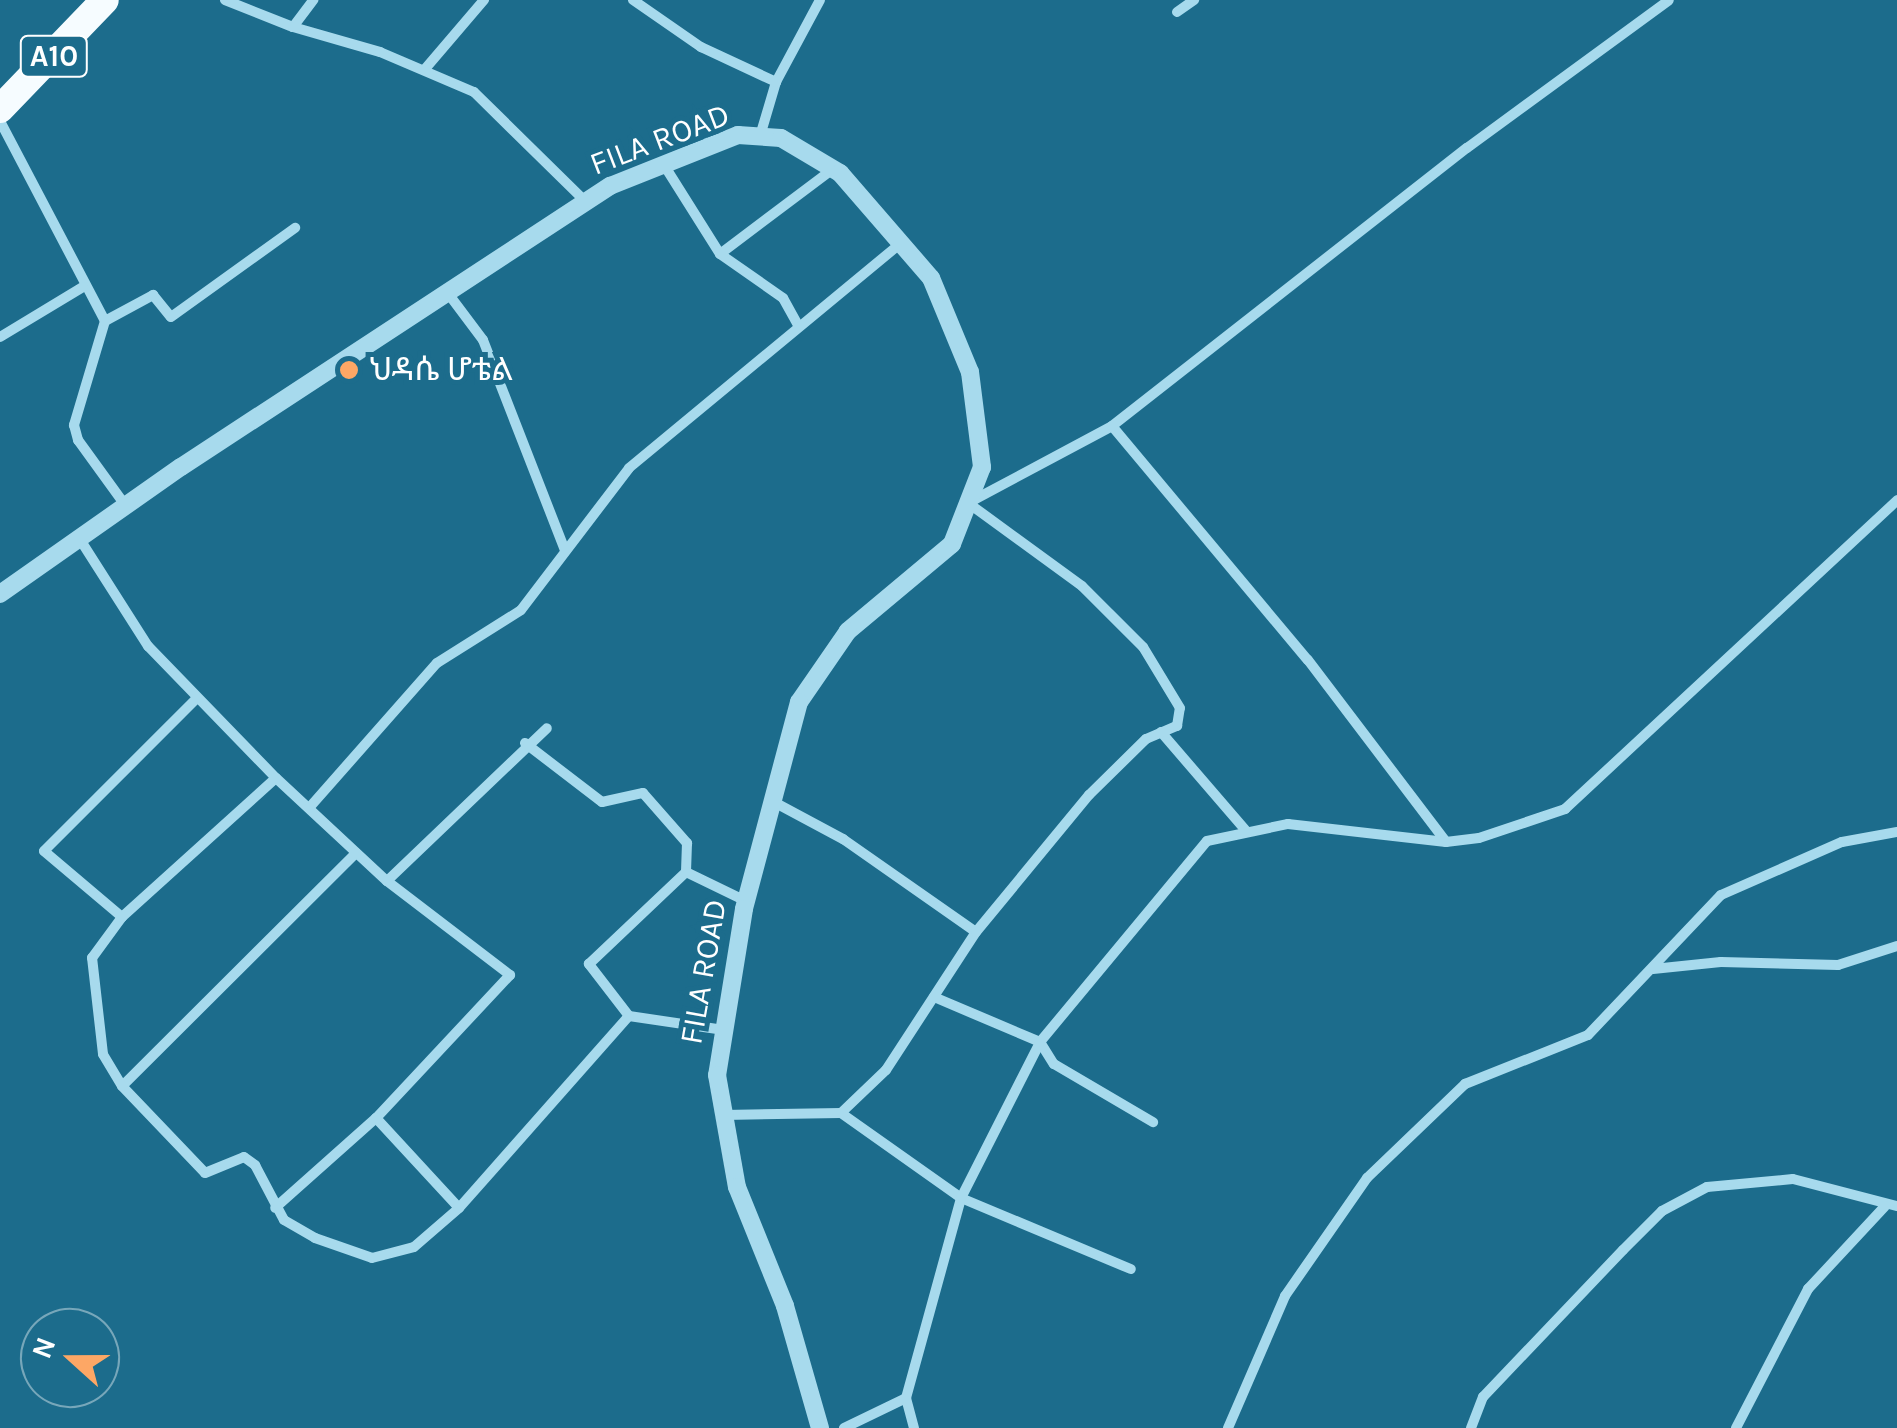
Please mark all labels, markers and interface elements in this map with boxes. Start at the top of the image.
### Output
road number: A10 [19,31,89,81]
street label: FILA ROAD [585,96,735,184]
place label: ህዳሴ ሆቴል [369,351,513,389]
marker: ህዳሴ ሆቴል [338,359,360,381]
street label: FILA ROAD [672,897,736,1047]
north arrow [20,1308,120,1408]
text: N [24,1333,62,1363]

